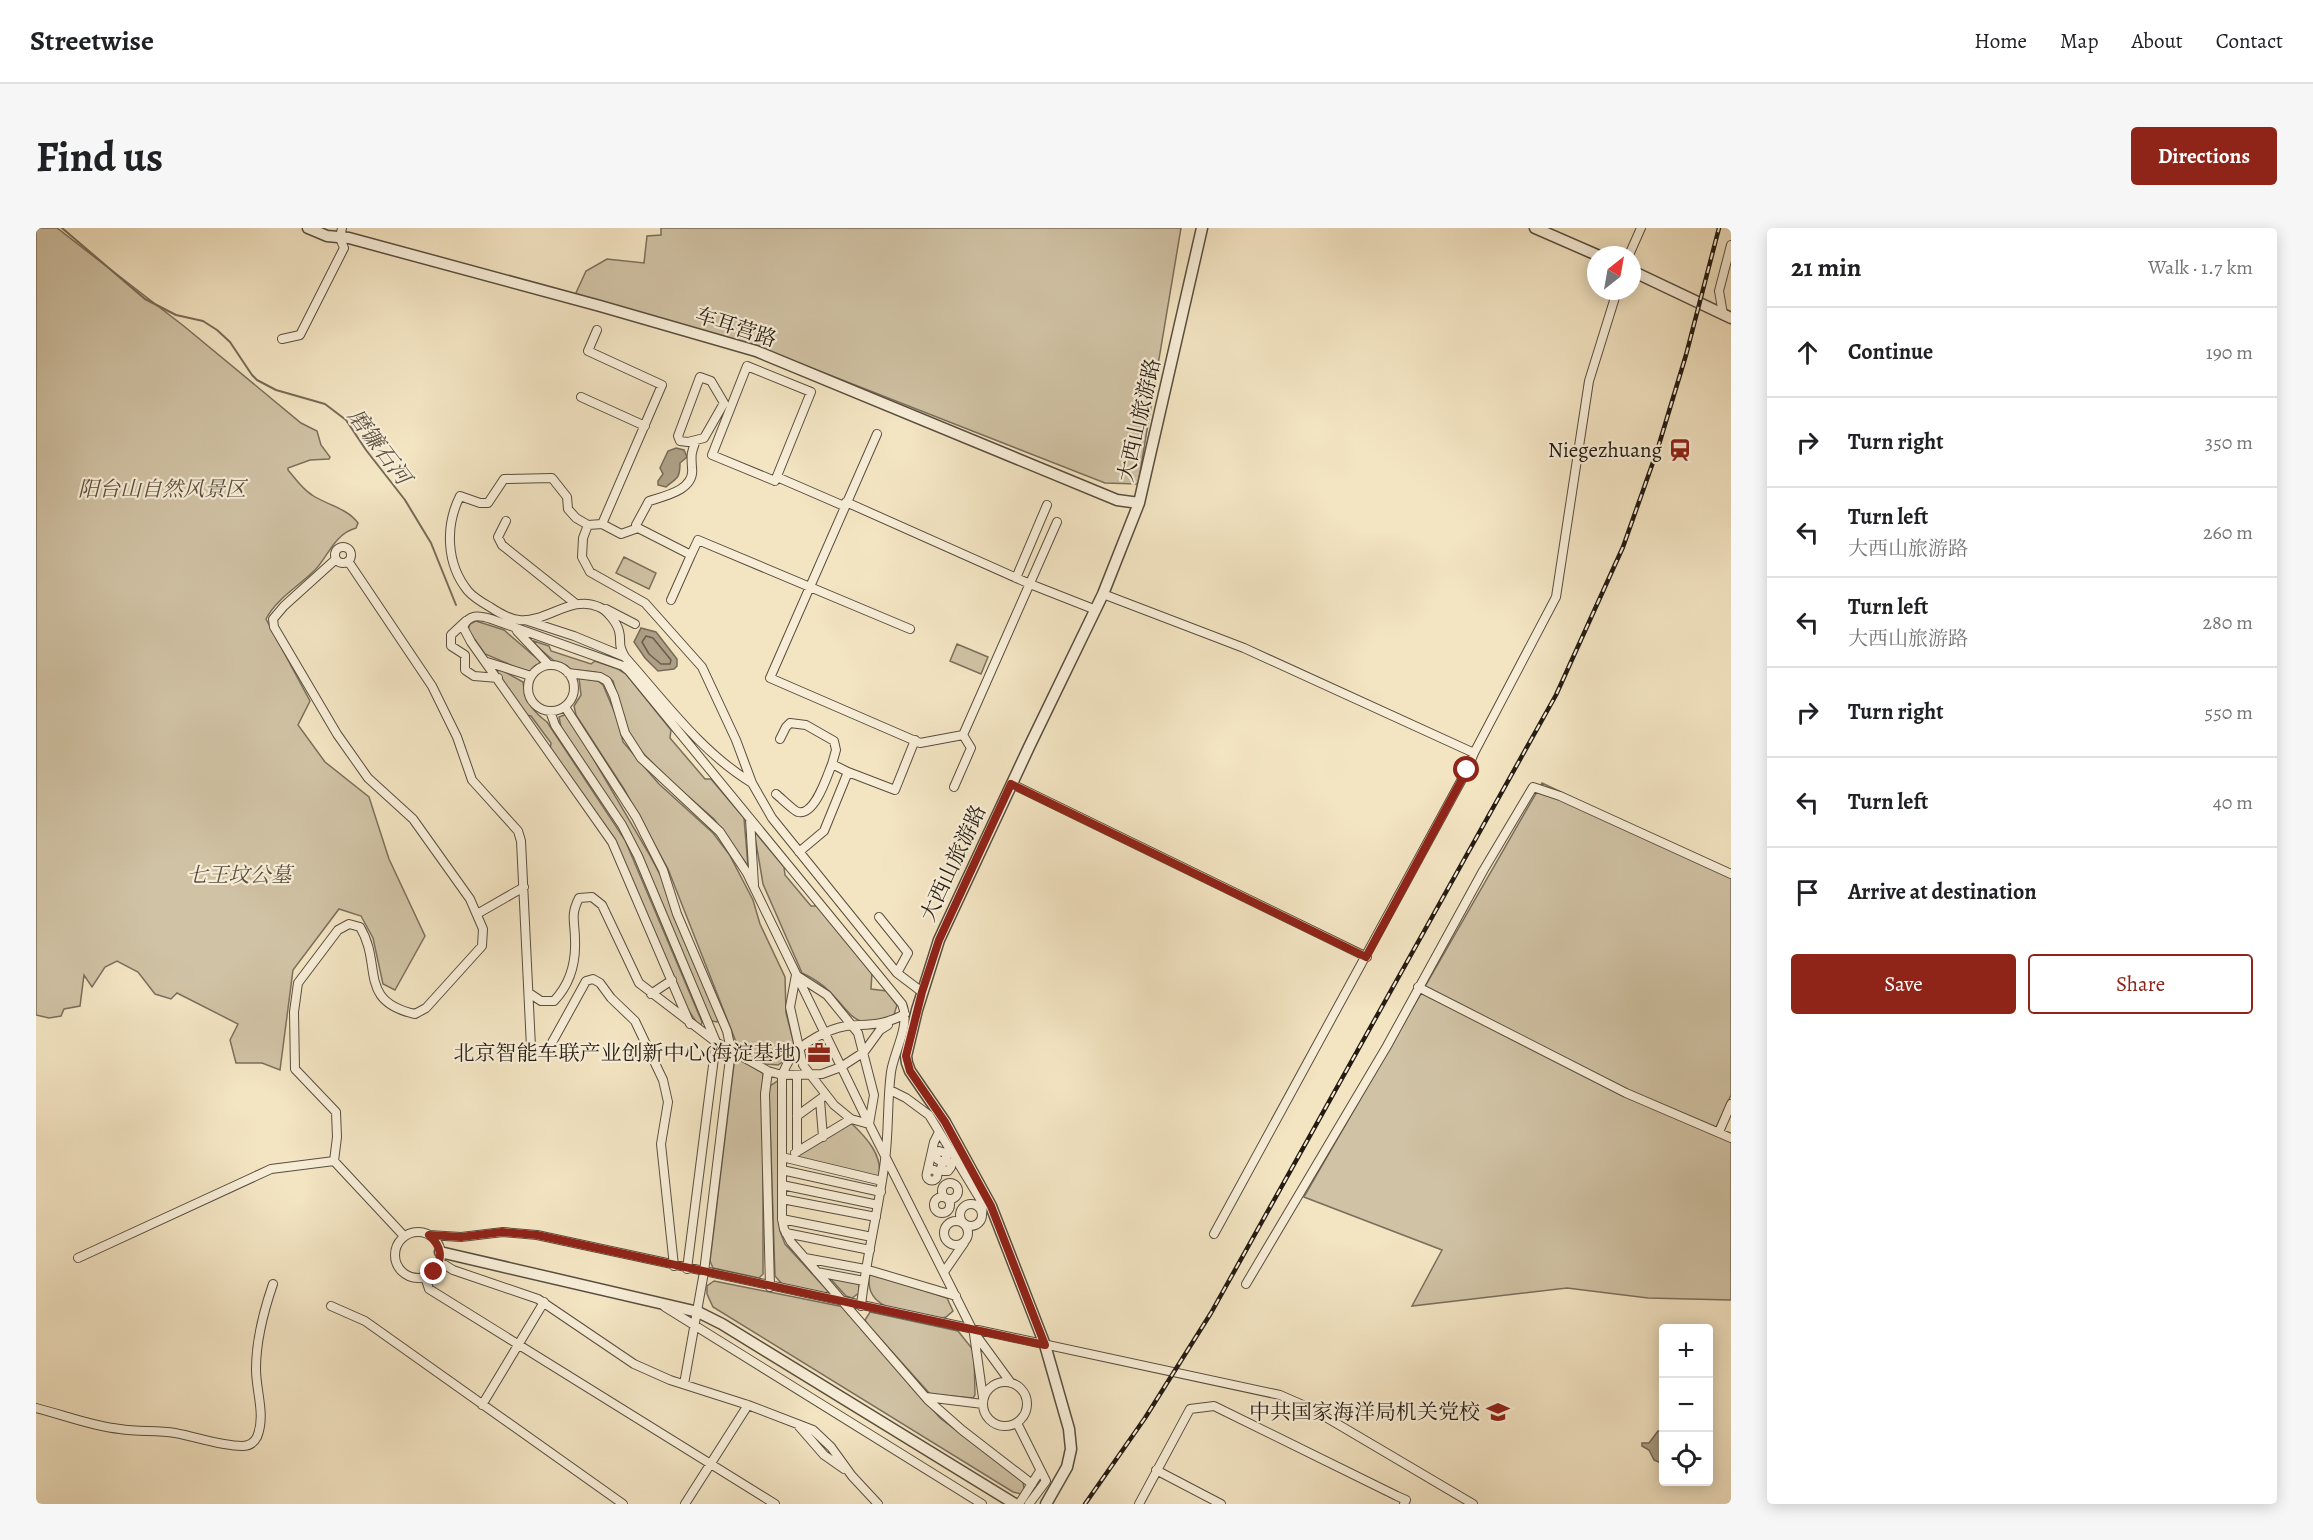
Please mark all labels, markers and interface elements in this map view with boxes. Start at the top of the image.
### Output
text: Streetwise [30,22,154,60]
text: Home [1974,27,2027,55]
text: Map [2060,27,2098,55]
text: About [2131,27,2183,55]
text: Contact [2216,27,2283,55]
button: Directions [2131,127,2277,185]
text: Find us [36,128,163,185]
north arrow [1587,246,1641,300]
text: 21 min [1791,250,1861,285]
text: Walk · 1.7 km [2148,254,2253,281]
street label: 车耳营路 [692,301,780,353]
icon: ahead [1791,336,1824,369]
text: Continue [1848,337,1933,367]
text: 190 m [2206,339,2253,366]
street label: 大西山旅游路 [1111,355,1167,485]
water label: 磨镰石河 [341,402,420,494]
icon: right [1791,426,1824,459]
text: Turn right [1848,427,1944,457]
text: 350 m [2205,429,2253,456]
place label: Niegezhuang [1548,436,1662,464]
station icon: Niegezhuang [1667,437,1693,463]
park label: 阳台山自然风景区 [78,475,249,503]
text: Turn left [1848,502,1928,532]
icon: left [1791,516,1824,549]
text: 260 m [2203,519,2253,546]
text: 大西山旅游路 [1848,535,1968,562]
text: Turn left [1848,592,1928,622]
icon: left [1791,606,1824,639]
text: 280 m [2203,609,2253,636]
text: 大西山旅游路 [1848,625,1968,652]
icon: right [1791,696,1824,729]
text: Turn right [1848,697,1944,727]
text: 550 m [2205,699,2253,726]
route start [1453,756,1479,782]
icon: left [1791,786,1824,819]
text: Turn left [1848,787,1928,817]
text: 40 m [2213,789,2253,816]
street label: 大西山旅游路 [914,800,992,926]
park label: 七王坟公墓 [187,861,294,889]
icon: arrive [1791,876,1824,909]
text: Arrive at destination [1848,877,2037,907]
button: Save [1791,954,2016,1014]
button: Share [2028,954,2253,1014]
place label: 北京智能车联产业创新中心(海淀基地) [453,1039,801,1067]
office icon: 北京智能车联产业创新中心(海淀基地) [806,1040,832,1066]
route end [420,1258,446,1284]
map controls [1659,1324,1713,1486]
button: + [1659,1324,1713,1378]
button: − [1659,1378,1713,1432]
place label: 中共国家海洋局机关党校 [1249,1398,1480,1426]
school or university icon: 中共国家海洋局机关党校 [1485,1399,1511,1425]
button: locate [1659,1432,1713,1486]

